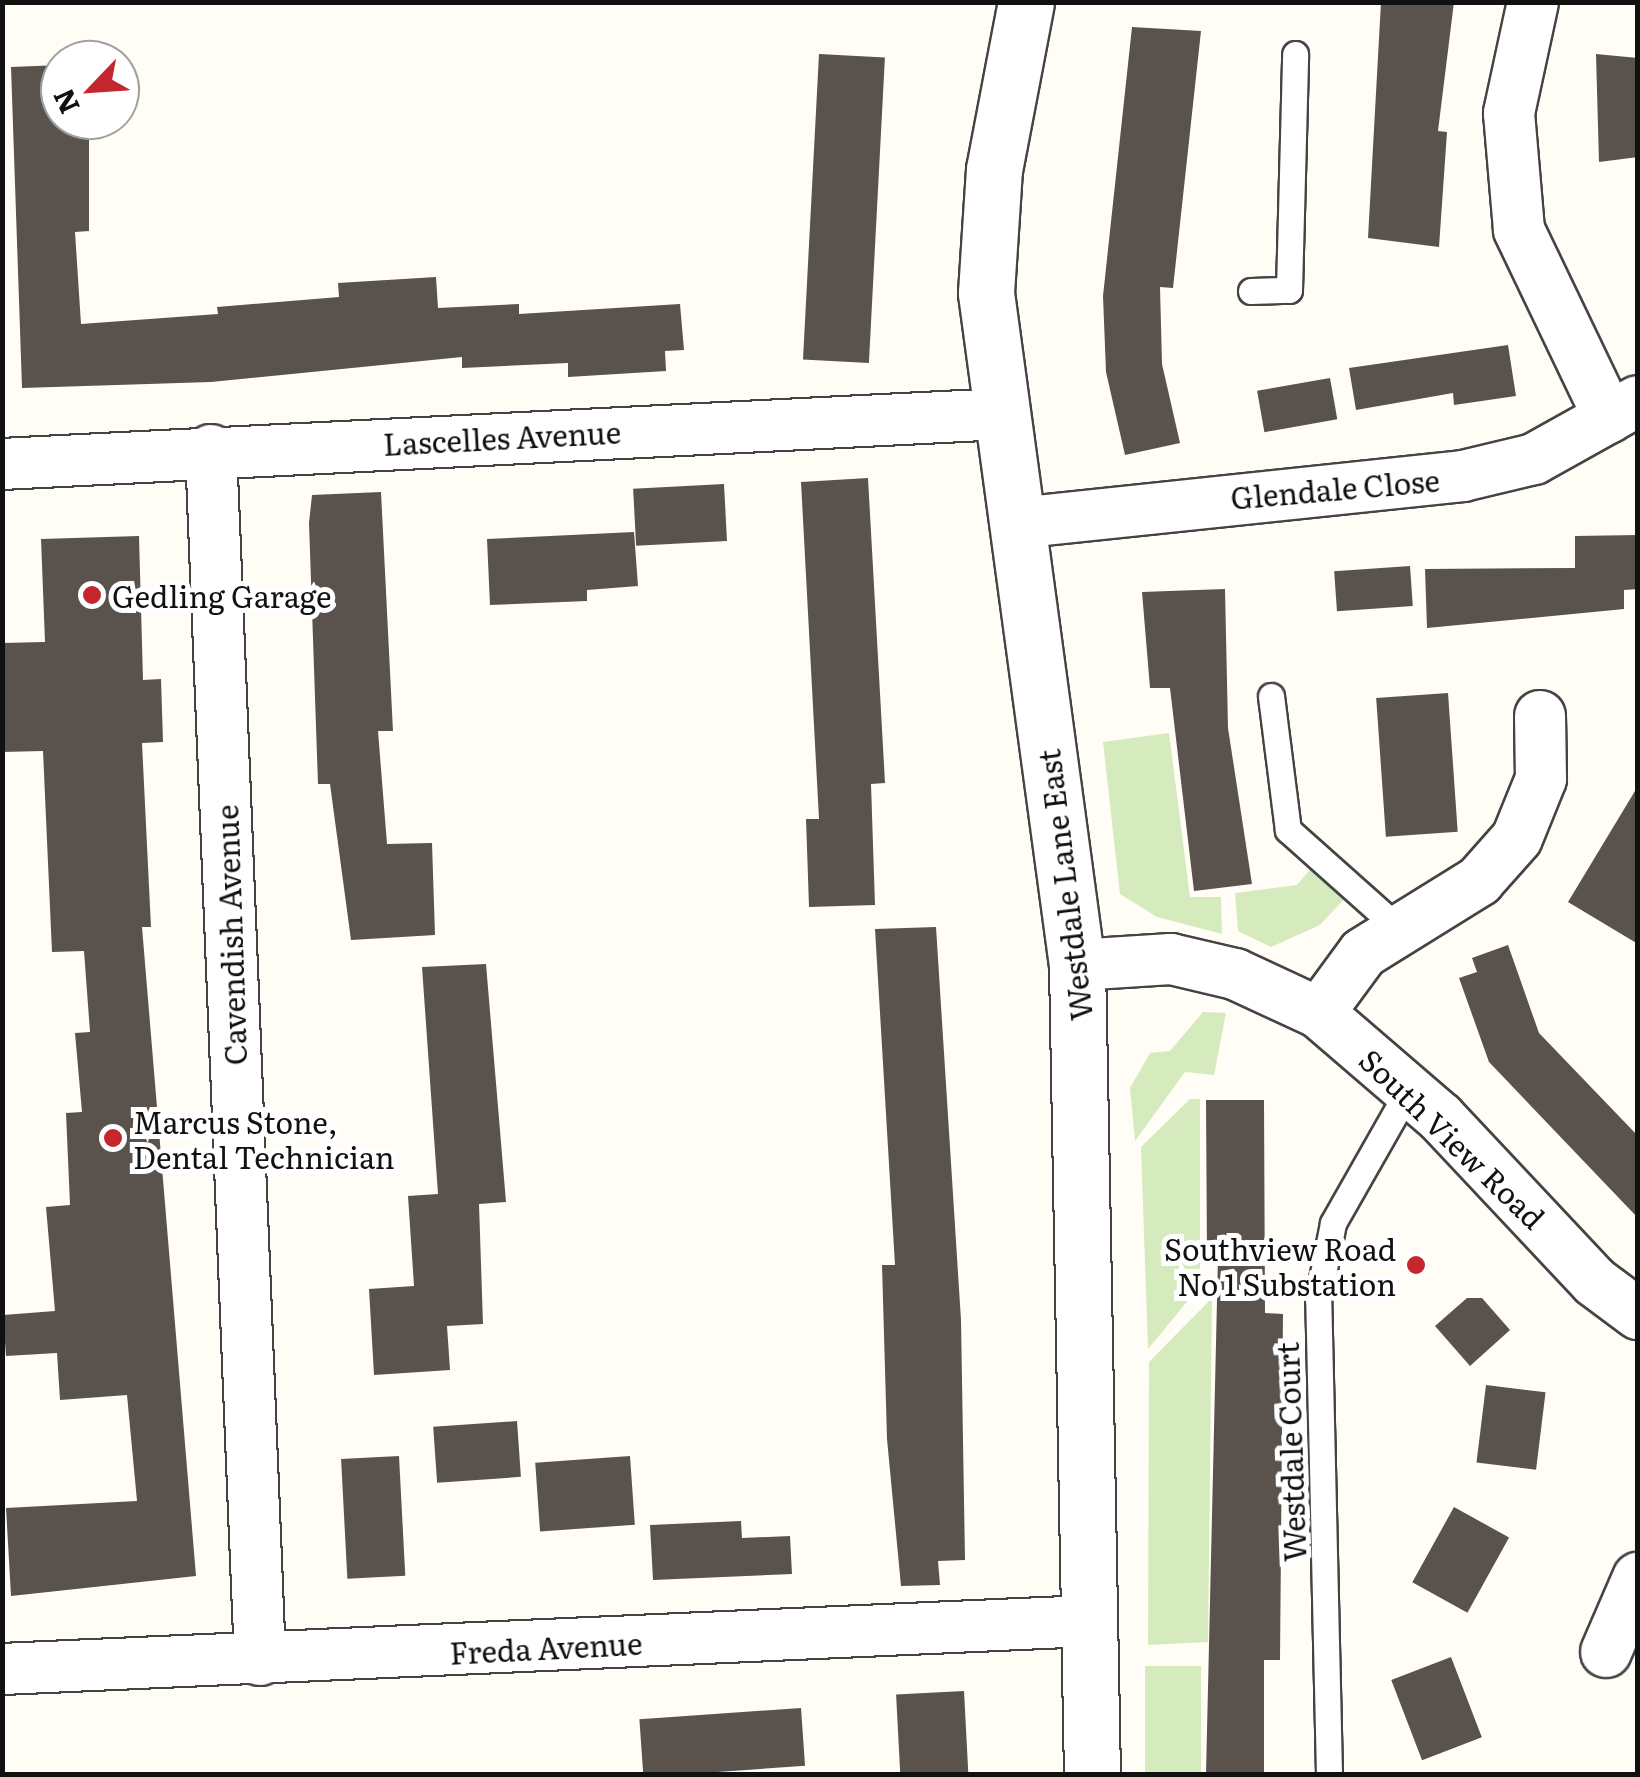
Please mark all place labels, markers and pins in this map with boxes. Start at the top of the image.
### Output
place label: Gedling Garage [112,577,332,613]
marker: Gedling Garage [81,584,103,606]
place label: Marcus Stone, Dental Technician [133,1103,395,1174]
marker: Marcus Stone, Dental Technician [102,1127,124,1149]
place label: Southview Road No 1 Substation [1164,1230,1396,1300]
marker: Southview Road No 1 Substation [1405,1254,1427,1276]

